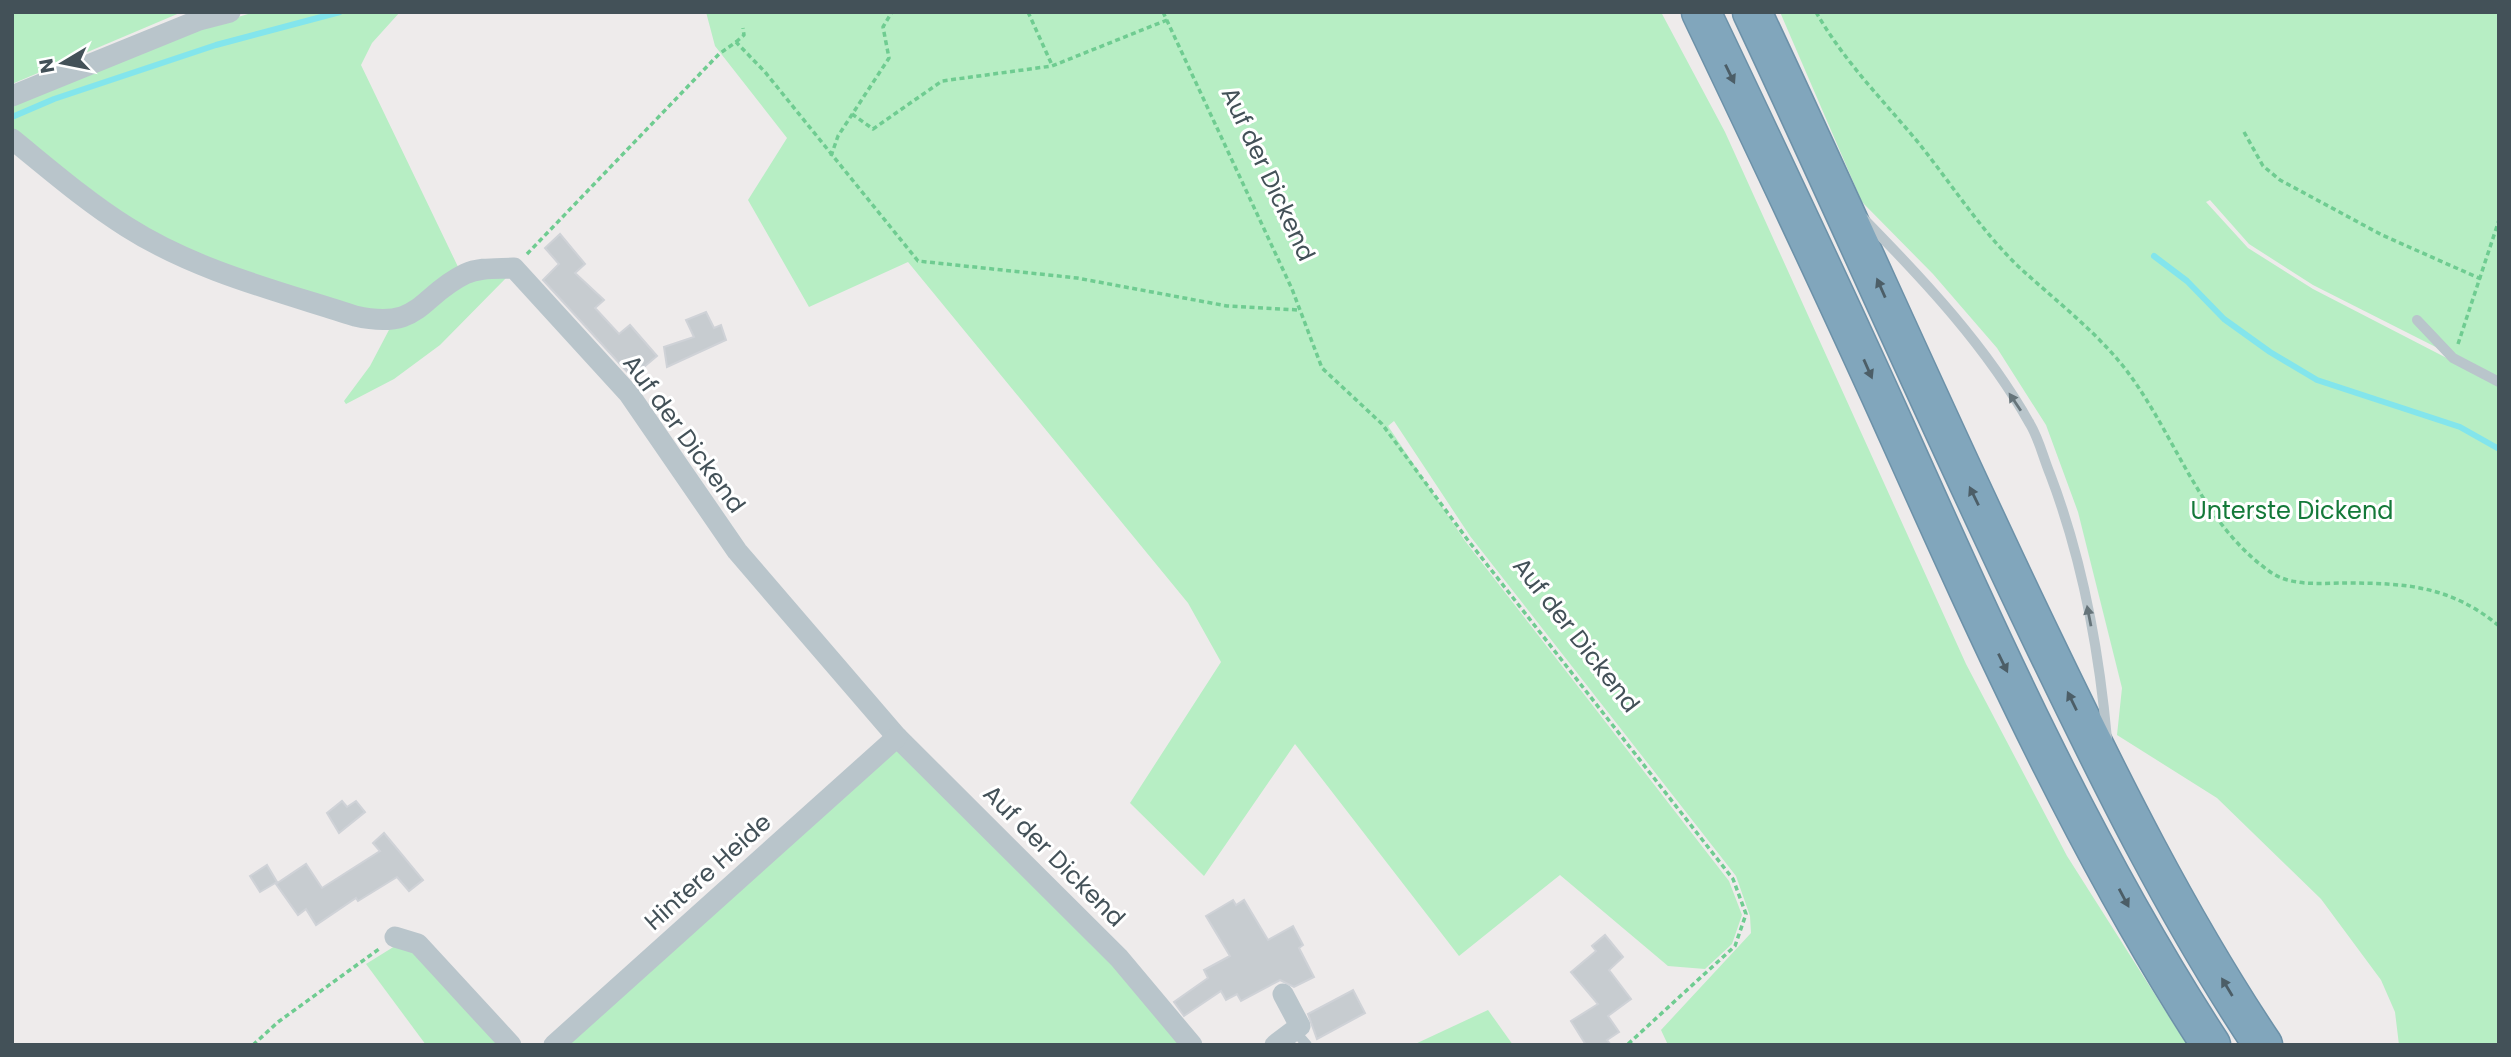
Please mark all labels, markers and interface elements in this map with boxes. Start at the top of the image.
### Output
north arrow [28,28,98,98]
text: N [32,56,61,75]
one-way arrow [1725,64,1736,84]
street label: Auf der Dickend [1214,81,1323,266]
one-way arrow [1875,278,1887,298]
street label: Auf der Dickend [616,348,753,520]
one-way arrow [1862,359,1874,379]
one-way arrow [2009,392,2022,412]
one-way arrow [1968,486,1980,506]
park label: Unterste Dickend [2191,494,2393,527]
street label: Auf der Dickend [1505,550,1647,719]
one-way arrow [2083,605,2094,627]
one-way arrow [1997,653,2008,673]
one-way arrow [2067,691,2078,711]
street label: Auf der Dickend [976,777,1133,934]
street label: Hintere Heide [637,806,778,937]
one-way arrow [2118,888,2130,908]
one-way arrow [2221,977,2234,996]

